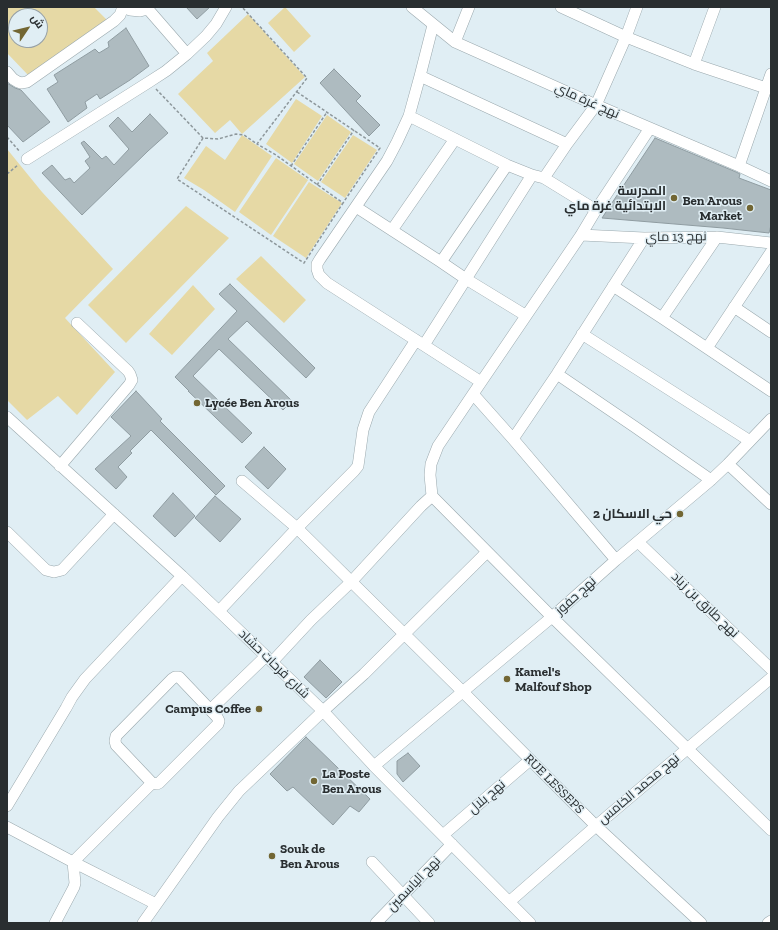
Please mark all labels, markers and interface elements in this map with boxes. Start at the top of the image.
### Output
north arrow [8,8,48,48]
text: ش [28,12,47,31]
street label: نهج غرة ماي [552,80,622,122]
place label: المدرسة الابتدائية غرة ماي [564,183,666,214]
marker: المدرسة الابتدائية غرة ماي [669,193,679,203]
place label: Ben Arous Market [682,193,742,224]
marker: Ben Arous Market [745,203,755,213]
street label: نهج 13 ماي [645,229,707,245]
place label: Lycée Ben Arous [205,395,299,411]
marker: Lycée Ben Arous [192,398,202,408]
place label: حي الاسكان 2 [593,506,672,522]
marker: حي الاسكان 2 [675,509,685,519]
street label: نهج طارق بن زياد [668,569,742,641]
street label: نهج حفوز [552,574,600,618]
street label: شارع فرحات حشاد [235,626,313,702]
place label: Kamel's Malfouf Shop [515,664,592,695]
marker: Kamel's Malfouf Shop [502,674,512,684]
place label: Campus Coffee [165,701,251,717]
marker: Campus Coffee [254,704,264,714]
street label: نهج محمد الخامس [595,750,683,828]
street label: RUE LESSEPS [521,751,587,817]
place label: La Poste Ben Arous [322,766,382,797]
marker: La Poste Ben Arous [309,776,319,786]
street label: نهج بلال [465,777,509,817]
place label: Souk de Ben Arous [280,841,340,872]
marker: Souk de Ben Arous [267,851,277,861]
street label: نهج الياسمين [384,853,444,915]

